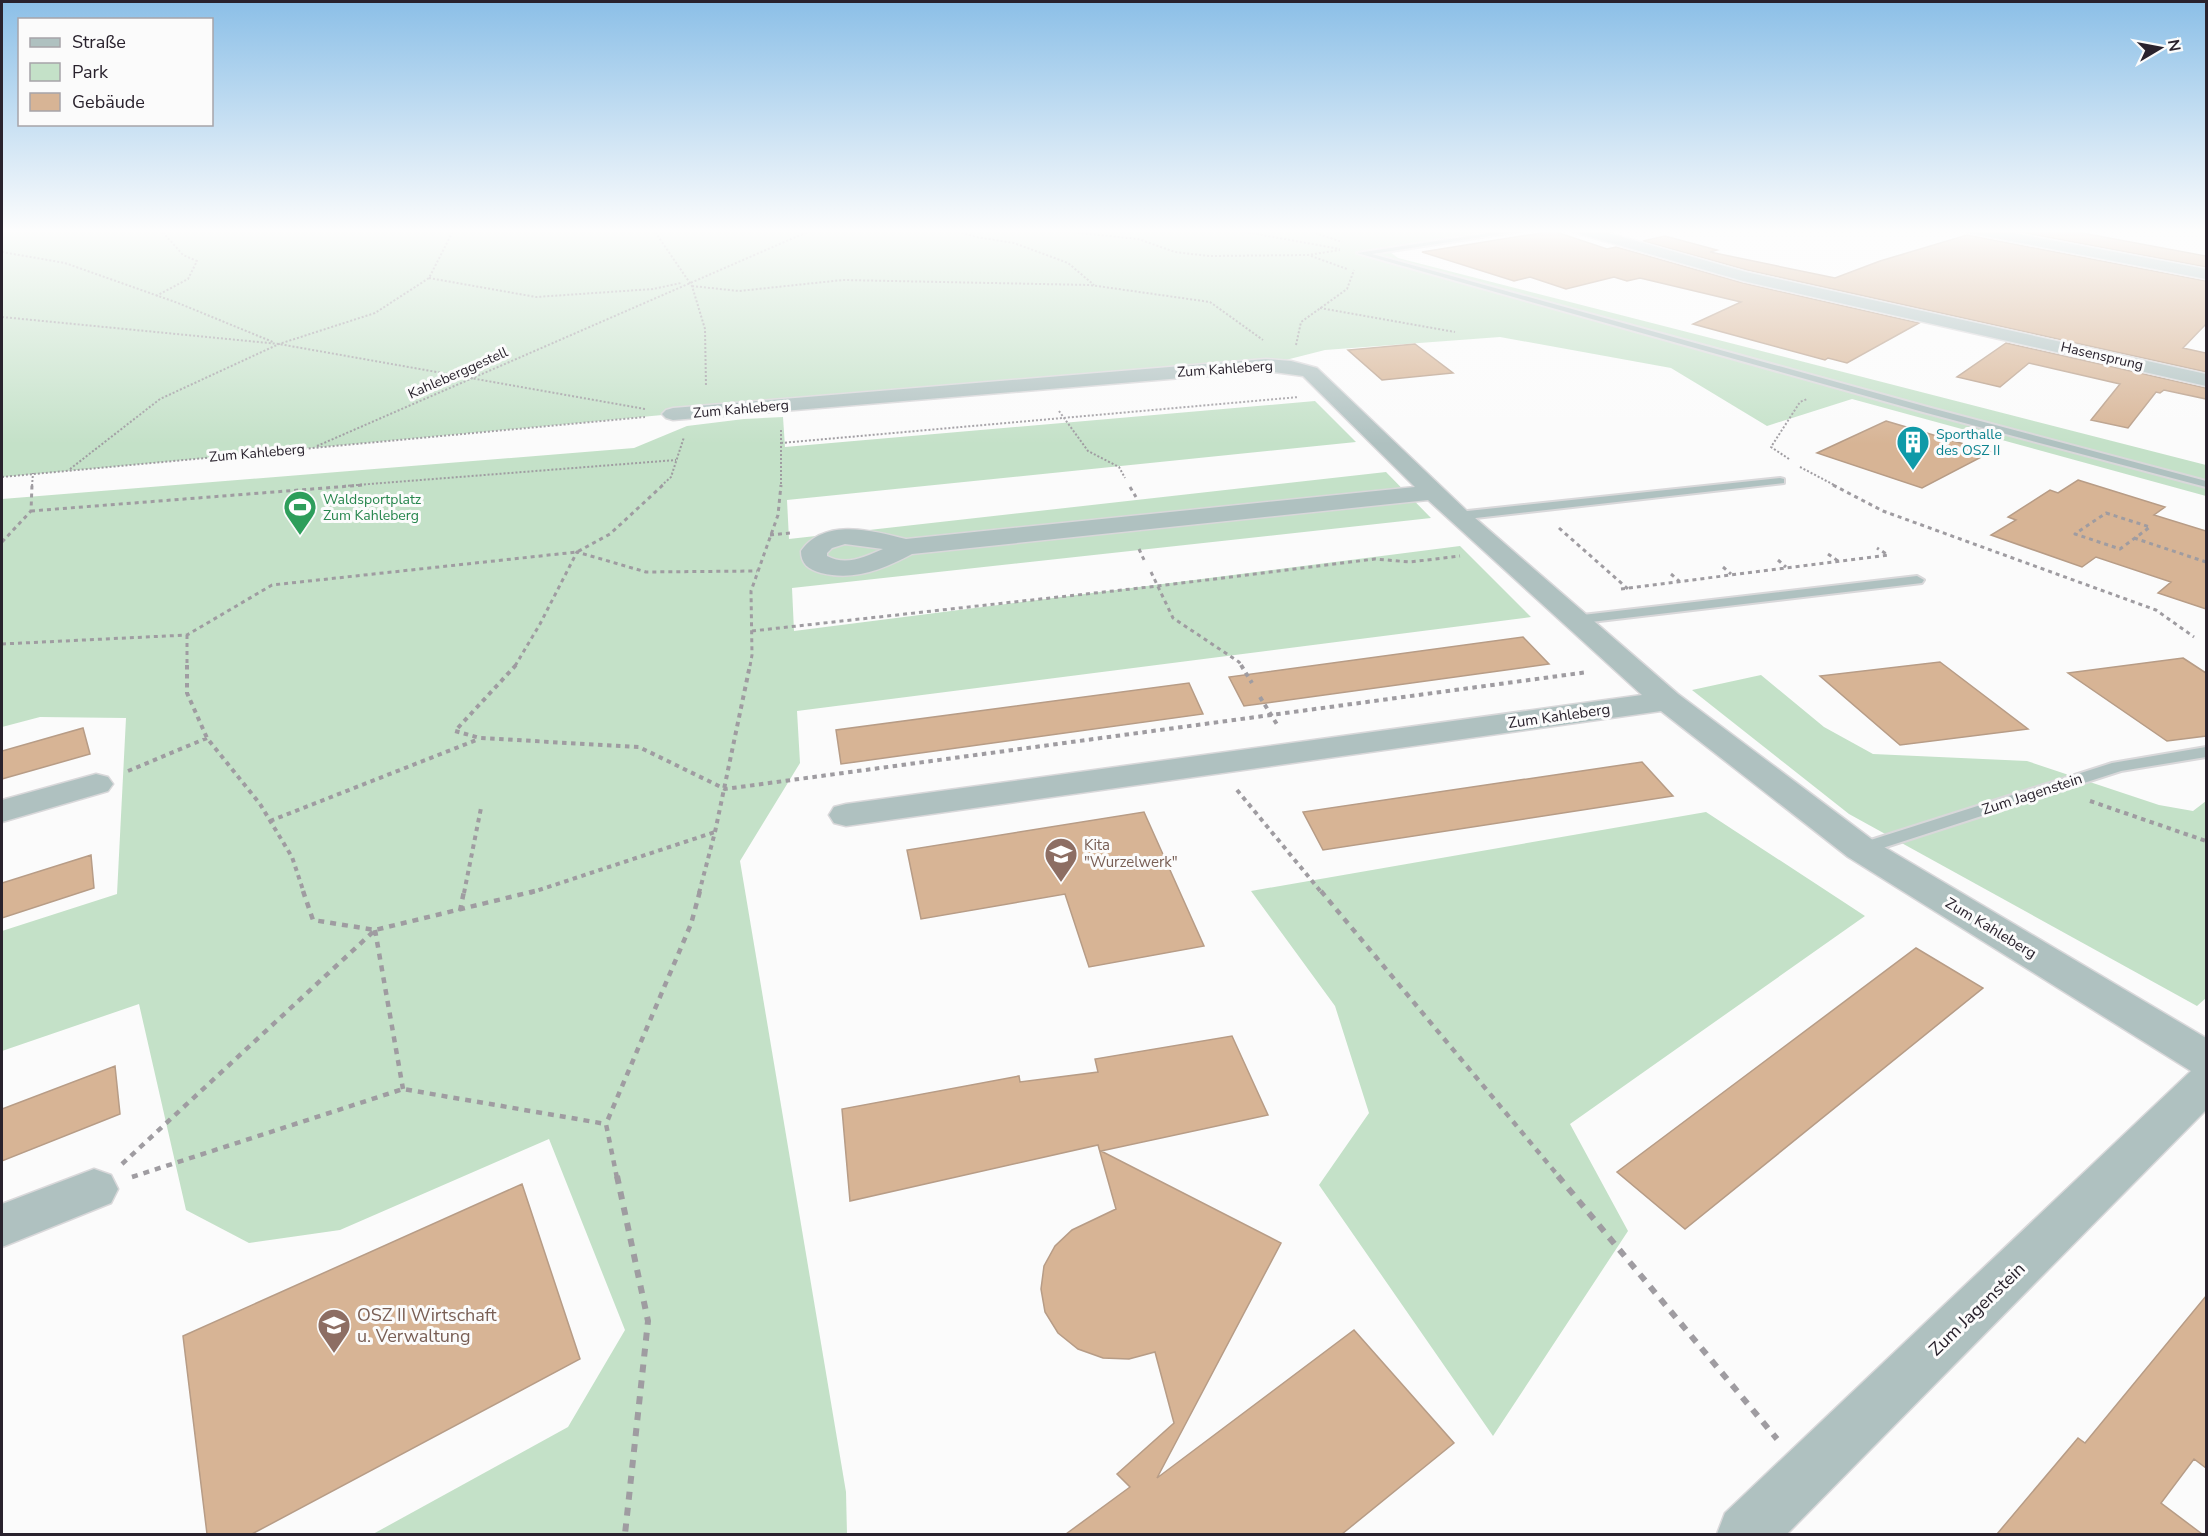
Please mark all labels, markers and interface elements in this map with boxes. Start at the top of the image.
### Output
legend [18,18,213,126]
north arrow [2130,18,2190,78]
text: Straße [72,30,126,54]
text: N [2162,38,2186,53]
text: Park [72,60,109,84]
text: Gebäude [72,90,145,114]
street label: Hasensprung [2059,337,2145,375]
street label: Kahleberggestell [405,342,512,403]
street label: Zum Kahleberg [1176,356,1274,382]
street label: Zum Kahleberg [692,395,790,423]
building icon: Sporthalle des OSZ II [1895,424,1931,471]
place label: Sporthalle des OSZ II [1936,425,2002,460]
street label: Zum Kahleberg [208,439,306,467]
sports icon: Waldsportplatz Zum Kahleberg [282,489,318,536]
place label: Waldsportplatz Zum Kahleberg [323,490,422,525]
street label: Zum Kahleberg [1507,699,1611,733]
street label: Zum Jagenstein [1979,768,2085,820]
place label: Kita "Wurzelwerk" [1084,835,1178,872]
school or university icon: Kita "Wurzelwerk" [1043,836,1079,883]
street label: Zum Kahleberg [1942,893,2040,963]
street label: Zum Jagenstein [1924,1257,2030,1361]
place label: OSZ II Wirtschaft u. Verwaltung [357,1303,497,1348]
school or university icon: OSZ II Wirtschaft u. Verwaltung [316,1307,352,1354]

